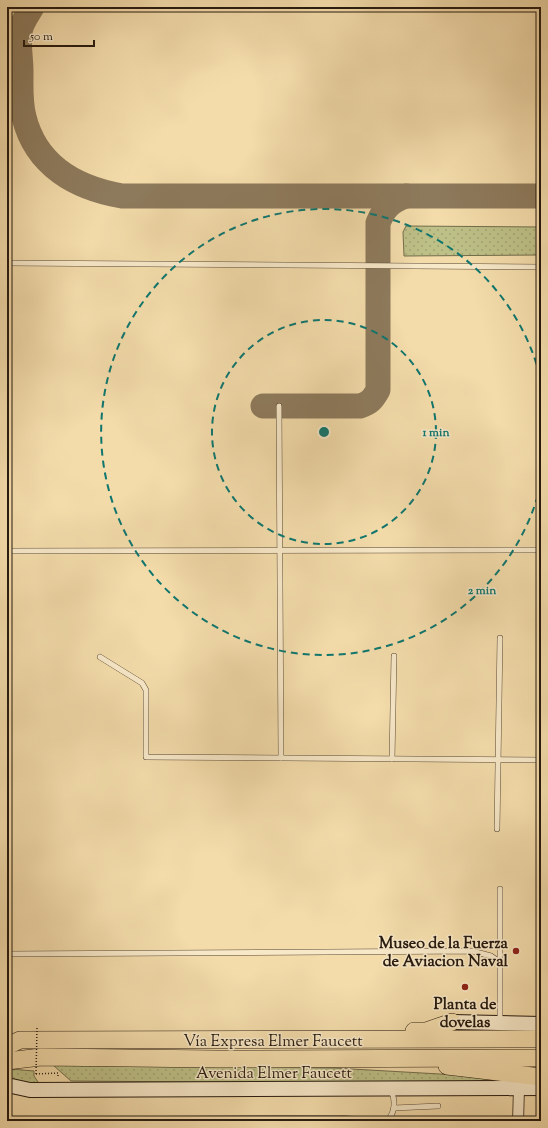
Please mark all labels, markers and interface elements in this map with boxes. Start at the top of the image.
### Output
scale bar [24,22,94,48]
text: 50 m [29,28,53,46]
text: 1 min [421,424,450,442]
centre of rings [317,425,331,439]
text: 2 min [468,582,497,600]
place label: Museo de la Fuerza de Aviacion Naval [379,933,509,974]
marker: Museo de la Fuerza de Aviacion Naval [511,946,521,956]
marker: Planta de dovelas [460,982,470,992]
place label: Planta de dovelas [434,994,497,1035]
street label: Vía Expresa Elmer Faucett [183,1031,363,1054]
street label: Avenida Elmer Faucett [196,1063,352,1086]

